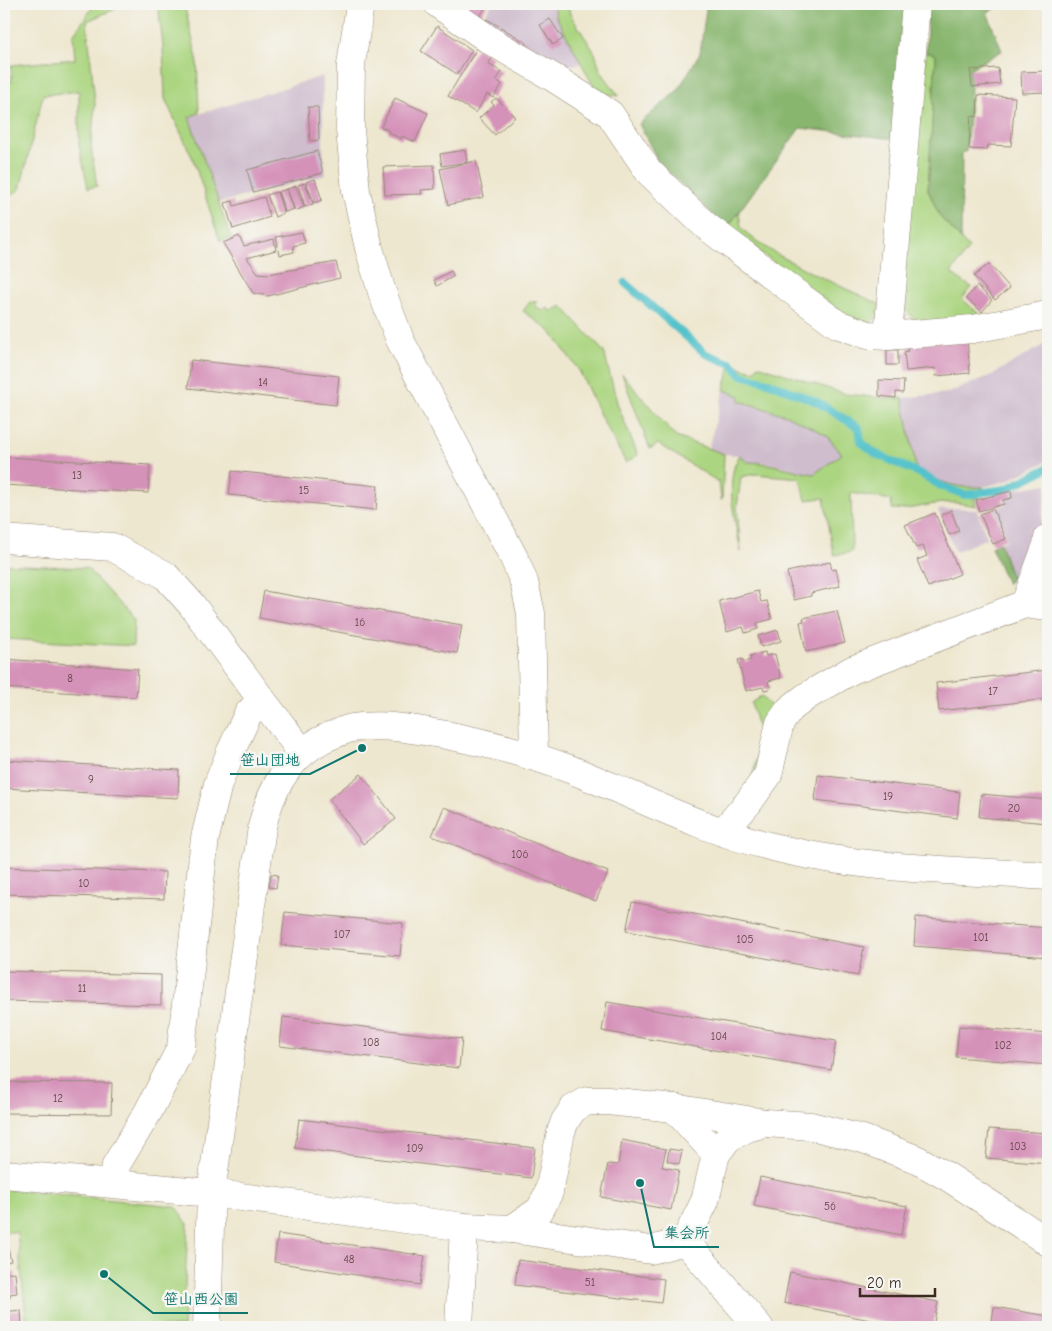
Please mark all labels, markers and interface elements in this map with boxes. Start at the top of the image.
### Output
house number: 14 [258,376,268,389]
house number: 13 [72,469,82,482]
house number: 15 [299,484,309,497]
house number: 16 [355,616,365,629]
house number: 8 [67,672,73,685]
house number: 17 [988,685,998,698]
callout: 笹山団地 [230,744,310,774]
text: 笹山団地 [240,751,300,769]
house number: 9 [88,773,94,786]
house number: 19 [883,790,893,803]
house number: 20 [1008,802,1020,815]
house number: 106 [511,848,529,861]
house number: 10 [78,877,90,890]
house number: 107 [334,928,350,941]
house number: 101 [973,931,989,944]
house number: 105 [736,933,754,946]
house number: 11 [78,982,86,995]
house number: 104 [711,1030,727,1043]
house number: 108 [363,1036,380,1049]
house number: 102 [995,1039,1012,1052]
house number: 12 [53,1092,63,1105]
house number: 103 [1010,1140,1026,1153]
house number: 109 [407,1142,424,1155]
house number: 56 [824,1200,836,1213]
callout: 集会所 [654,1217,719,1247]
text: 集会所 [664,1224,710,1242]
house number: 48 [344,1253,355,1266]
scale bar [860,1266,934,1298]
text: 20 m [867,1274,901,1292]
house number: 51 [585,1276,595,1289]
callout: 笹山西公園 [153,1283,248,1313]
text: 笹山西公園 [163,1290,239,1308]

